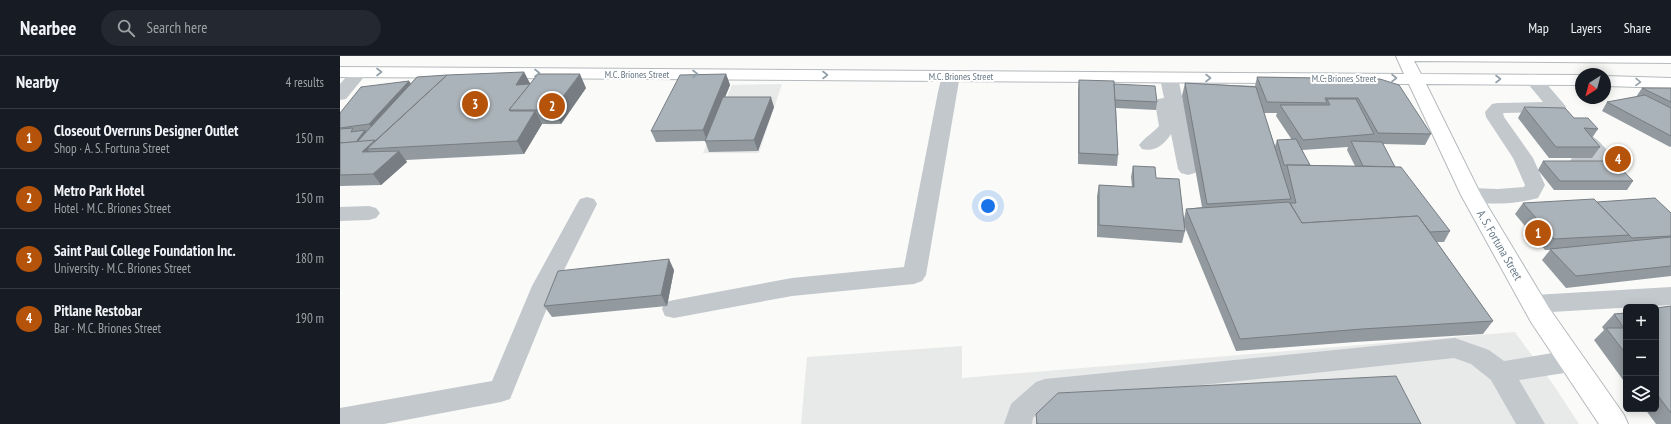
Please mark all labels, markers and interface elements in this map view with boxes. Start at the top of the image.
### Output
search box [101,10,381,46]
text: Nearbee [20,16,77,40]
icon: search [115,17,137,39]
text: Search here [147,18,207,37]
text: Map [1528,19,1549,37]
text: Layers [1571,19,1602,37]
text: Share [1624,19,1651,37]
one-way arrow [376,68,382,76]
street label: M.C. Briones Street [605,68,670,81]
north arrow [1575,68,1611,104]
one-way arrow [534,69,540,77]
one-way arrow [692,70,698,78]
street label: M.C. Briones Street [929,70,994,83]
text: Nearby [16,71,59,93]
one-way arrow [822,71,828,79]
street label: M.C. Briones Street [1312,72,1377,85]
text: 4 results [285,74,324,91]
one-way arrow [1205,74,1211,82]
one-way arrow [1391,74,1397,82]
one-way arrow [1495,75,1501,83]
one-way arrow [1635,78,1641,86]
pin: 3 [462,89,488,119]
pin: 2 [539,91,565,121]
text: Closeout Overruns Designer Outlet [54,121,239,140]
text: 1 [26,130,32,147]
text: 150 m [295,130,324,147]
text: Shop · A. S. Fortuna Street [54,140,170,157]
pin: 4 [1605,144,1631,174]
text: Metro Park Hotel [54,181,144,200]
text: 2 [26,190,32,207]
text: 150 m [295,190,324,207]
your location [978,196,998,216]
text: Hotel · M.C. Briones Street [54,200,171,217]
street label: A. S. Fortuna Street [1474,207,1526,283]
pin: 1 [1525,218,1551,248]
text: Saint Paul College Foundation Inc. [54,241,236,260]
text: 3 [26,250,32,267]
text: 180 m [295,250,324,267]
text: University · M.C. Briones Street [54,260,191,277]
text: Pitlane Restobar [54,301,142,320]
map controls [1623,304,1659,412]
button: + [1623,304,1659,340]
text: 4 [26,310,32,327]
text: 190 m [295,310,324,327]
text: Bar · M.C. Briones Street [54,320,161,337]
button: − [1623,340,1659,376]
button: layers [1623,376,1659,412]

